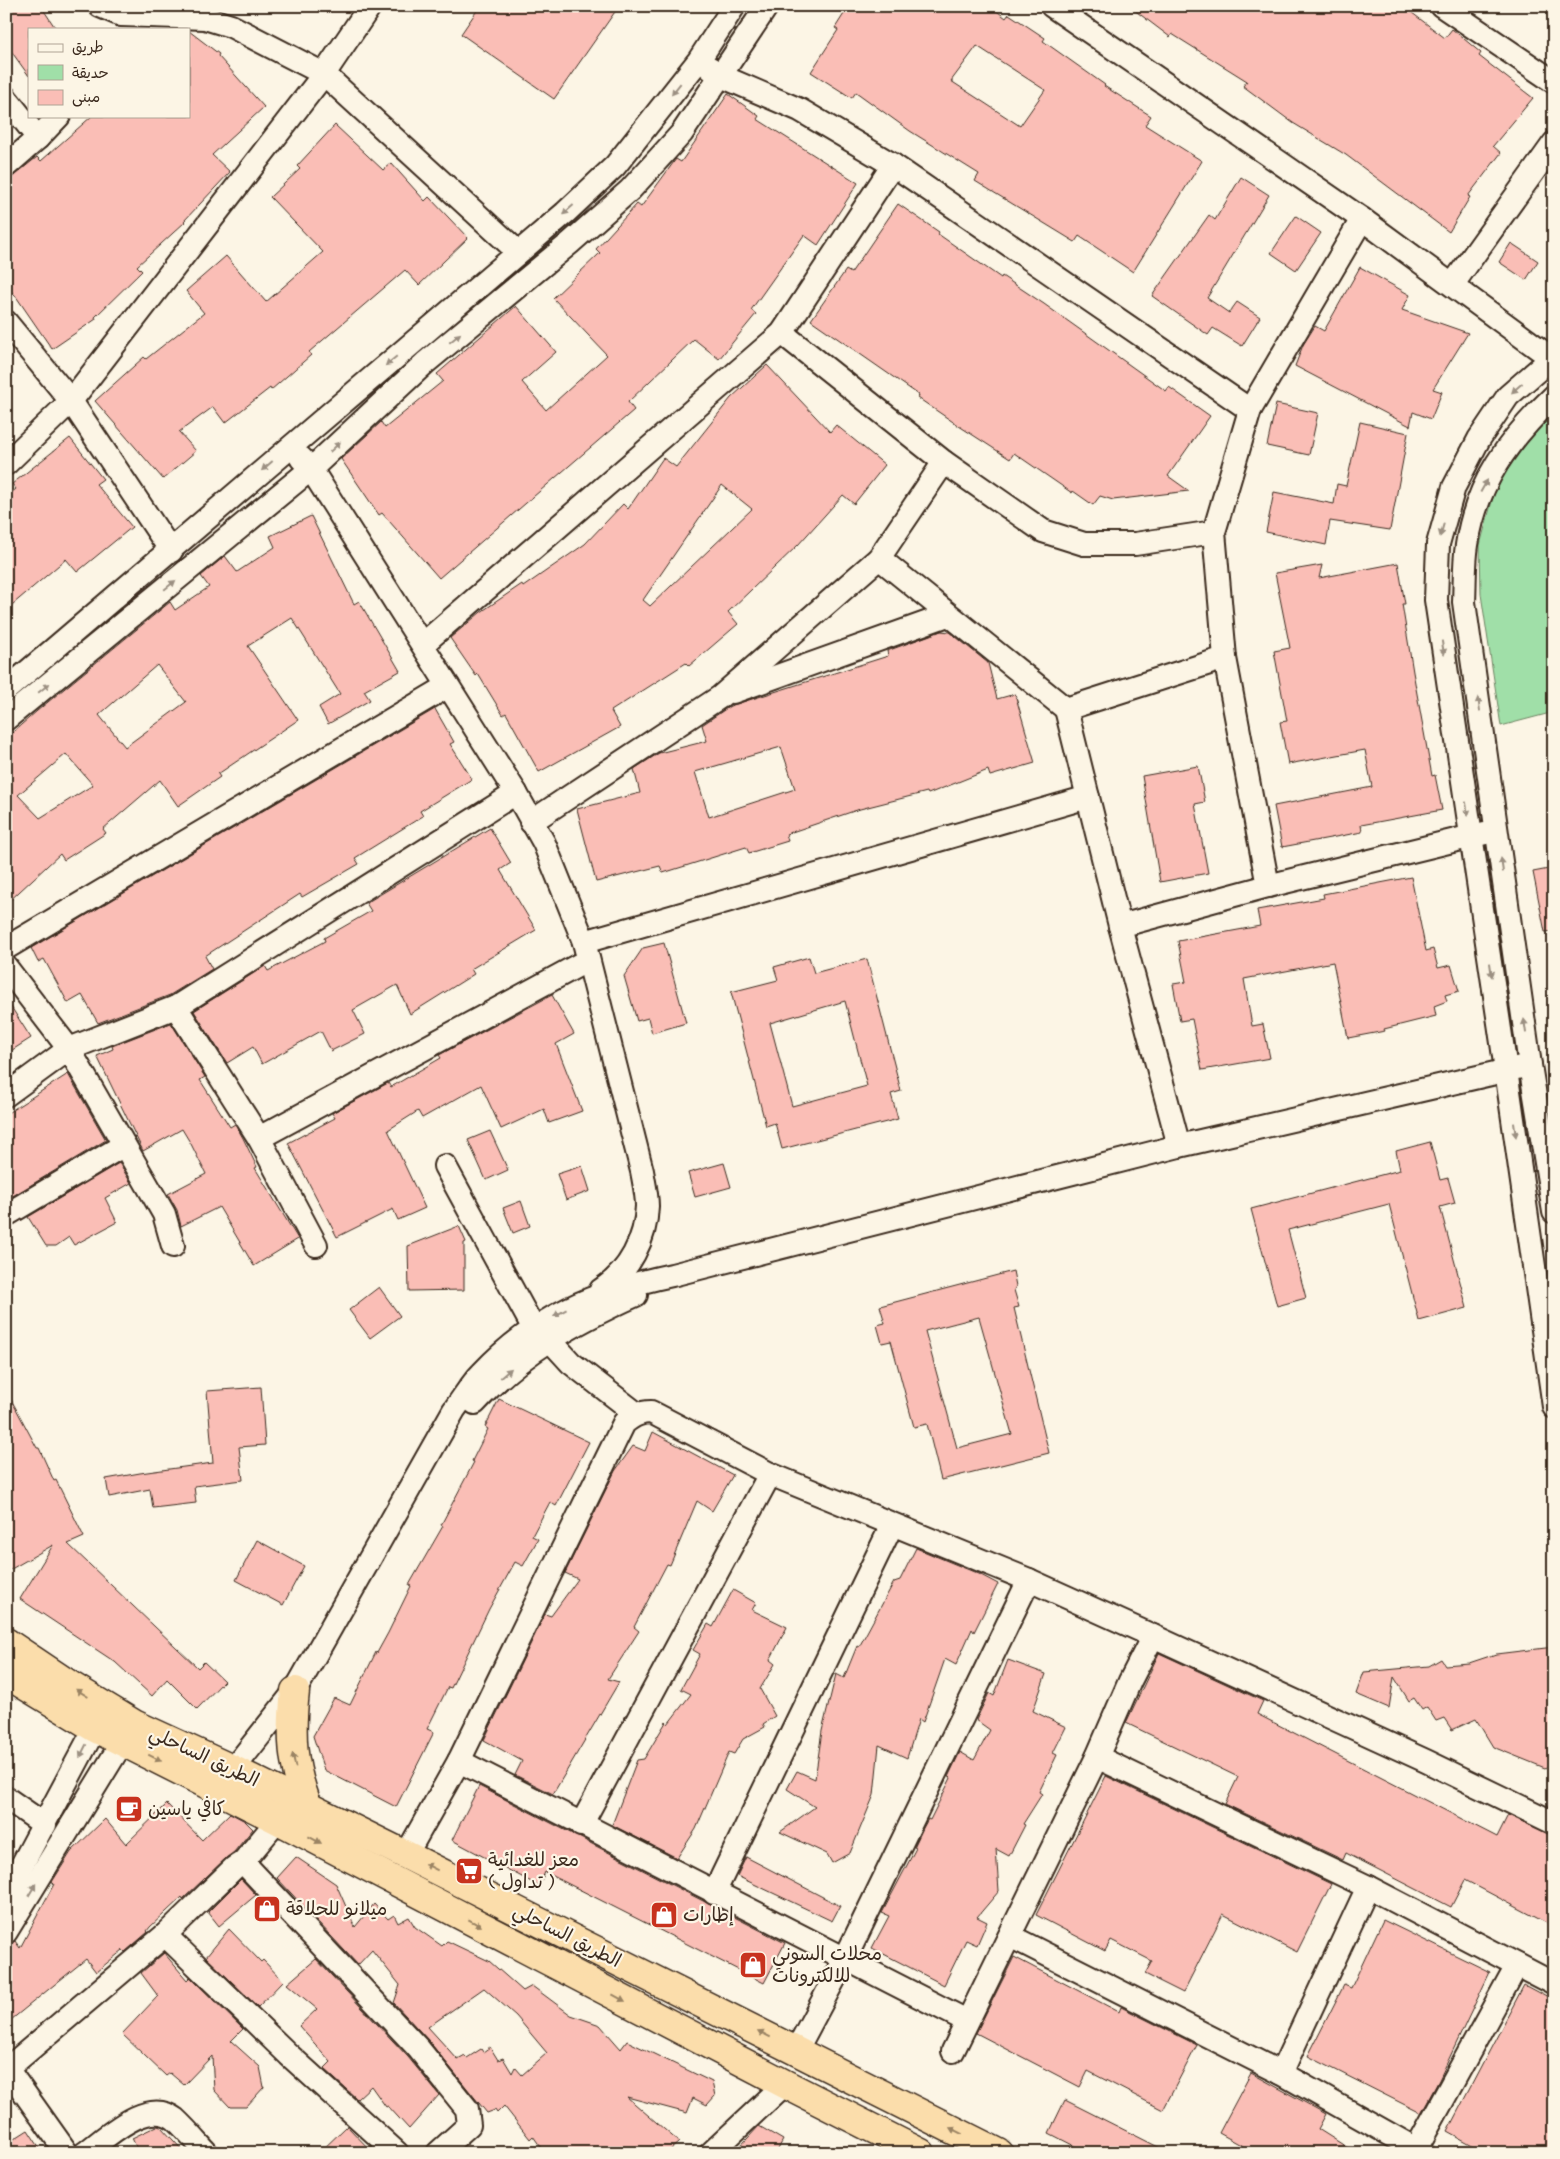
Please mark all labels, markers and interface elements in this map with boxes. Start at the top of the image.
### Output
legend [28,28,190,118]
text: طريق [72,38,104,58]
text: حديقة [72,64,109,84]
one-way arrow [671,82,681,96]
text: مبنى [72,88,100,108]
one-way arrow [563,204,575,216]
one-way arrow [449,333,462,344]
one-way arrow [385,355,398,366]
one-way arrow [1512,382,1524,394]
one-way arrow [328,441,340,453]
one-way arrow [262,460,274,472]
one-way arrow [1480,479,1488,494]
one-way arrow [1438,522,1446,537]
one-way arrow [163,579,175,591]
one-way arrow [1439,640,1447,656]
one-way arrow [38,683,50,694]
one-way arrow [1474,695,1482,711]
one-way arrow [1464,801,1472,817]
one-way arrow [1497,856,1505,872]
one-way arrow [1488,962,1496,978]
one-way arrow [1520,1017,1528,1033]
one-way arrow [1511,1123,1519,1139]
one-way arrow [553,1309,568,1317]
one-way arrow [499,1367,512,1378]
one-way arrow [76,1688,89,1697]
street label: الطريق الساحلي [144,1721,263,1796]
one-way arrow [79,1743,87,1758]
one-way arrow [290,1752,298,1768]
one-way arrow [148,1754,162,1762]
cafe icon: كافي ياسين [114,1794,144,1824]
place label: كافي ياسين [148,1796,225,1822]
one-way arrow [308,1836,323,1844]
place label: معز للغدائية ( تداول ) [488,1848,579,1895]
supermarket icon: معز للغدائية ( تداول ) [454,1856,484,1886]
one-way arrow [424,1863,438,1871]
one-way arrow [27,1884,36,1897]
shop icon: ميلانو للحلاقة [252,1894,282,1924]
place label: ميلانو للحلاقة [286,1897,387,1922]
street label: الطريق الساحلي [507,1898,625,1977]
shop icon: إطارات [649,1900,679,1930]
place label: إطارات [683,1903,734,1928]
one-way arrow [468,1919,482,1927]
place label: محلات السوني للالكترونات [772,1942,882,1989]
shop icon: محلات السوني للالكترونات [738,1950,768,1980]
one-way arrow [612,1994,626,2002]
one-way arrow [756,2030,771,2039]
one-way arrow [949,2127,963,2135]

